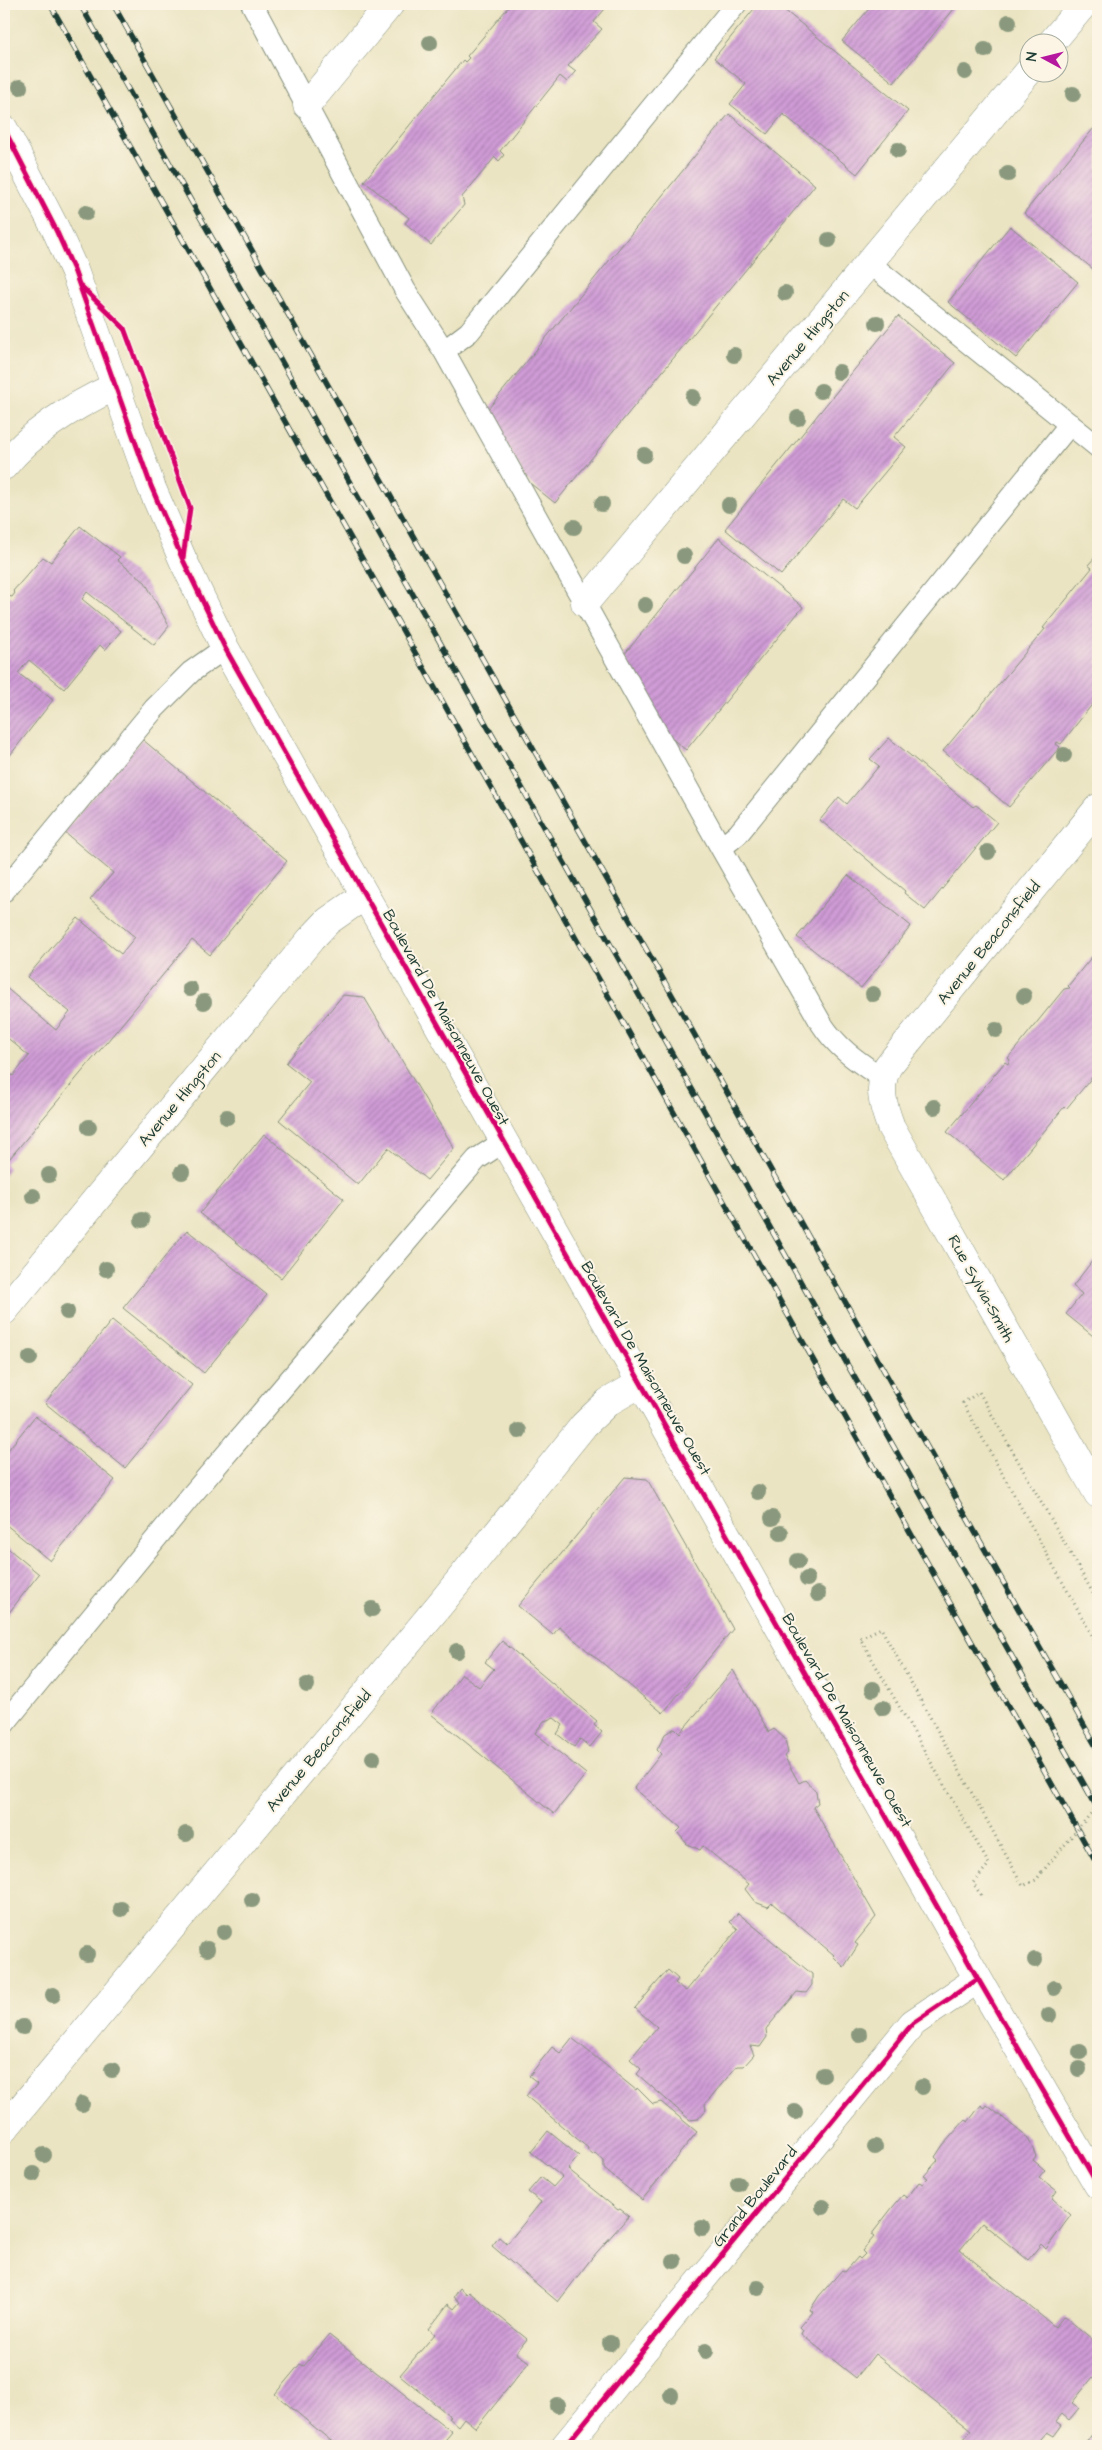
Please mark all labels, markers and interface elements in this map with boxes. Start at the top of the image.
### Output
north arrow [1020,32,1070,82]
text: N [1022,51,1043,62]
street label: Avenue Hingston [761,285,855,391]
street label: Avenue Beaconsfield [932,876,1045,1009]
street label: Boulevard De Maisonneuve Ouest [377,905,515,1130]
street label: Avenue Hingston [133,1046,227,1152]
street label: Rue Sylvia-Smith [942,1231,1020,1347]
street label: Boulevard De Maisonneuve Ouest [576,1257,717,1480]
street label: Boulevard De Maisonneuve Ouest [777,1609,918,1832]
street label: Avenue Beaconsfield [261,1685,376,1816]
street label: Grand Boulevard [707,2142,802,2252]

